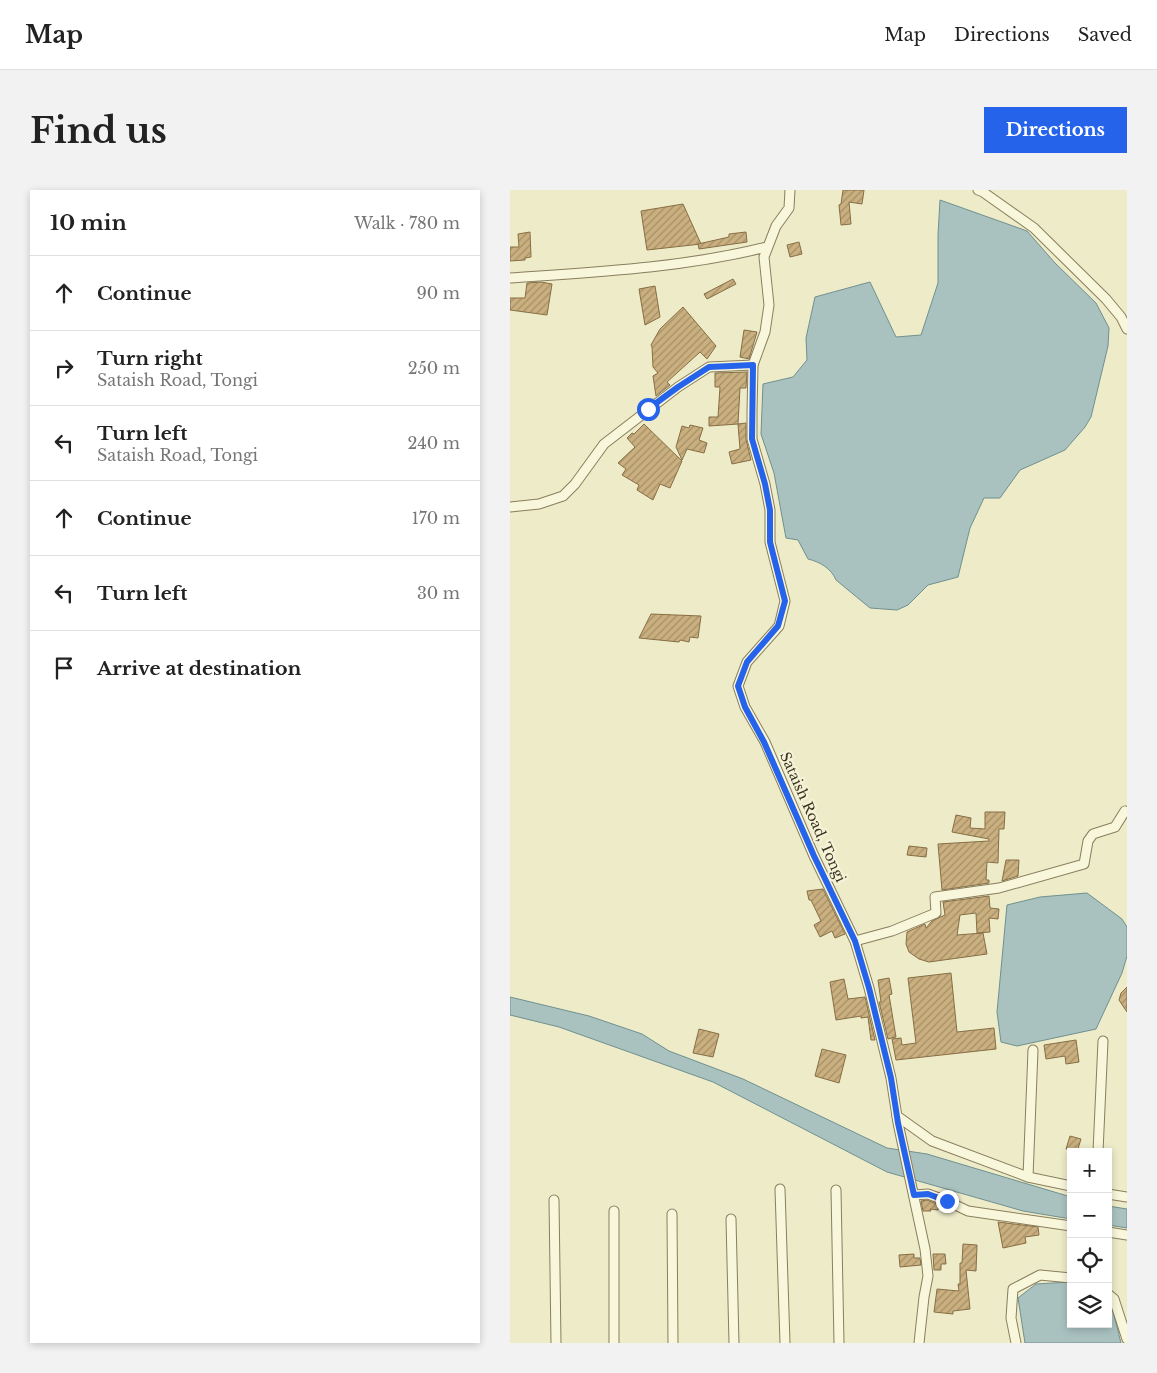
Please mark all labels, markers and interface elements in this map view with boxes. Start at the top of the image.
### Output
text: Map [25,20,83,49]
text: Map [884,24,926,46]
text: Directions [954,24,1050,46]
text: Saved [1078,24,1132,46]
button: Directions [984,107,1127,153]
text: Find us [30,109,167,152]
text: 10 min [50,210,127,236]
text: Walk · 780 m [354,213,460,233]
icon: ahead [50,279,78,307]
text: Continue [97,282,192,305]
text: 90 m [417,283,460,303]
text: Turn right [97,347,203,370]
icon: right [50,354,78,382]
text: 250 m [408,358,460,378]
text: Sataish Road, Tongi [97,370,258,390]
route start [637,398,660,421]
text: Turn left [97,422,188,445]
icon: left [50,429,78,457]
text: 240 m [408,433,460,453]
text: Sataish Road, Tongi [97,445,258,465]
icon: ahead [50,504,78,532]
text: Continue [97,507,192,530]
text: 170 m [412,508,460,528]
icon: left [50,579,78,607]
text: Turn left [97,582,188,605]
text: 30 m [417,583,460,603]
icon: arrive [50,654,78,682]
text: Arrive at destination [97,657,301,680]
street label: Sataish Road, Tongi [776,749,850,885]
map controls [1067,1148,1112,1328]
button: + [1067,1148,1112,1193]
route end [936,1190,959,1213]
button: − [1067,1193,1112,1238]
button: locate [1067,1238,1112,1283]
button: layers [1067,1283,1112,1328]

